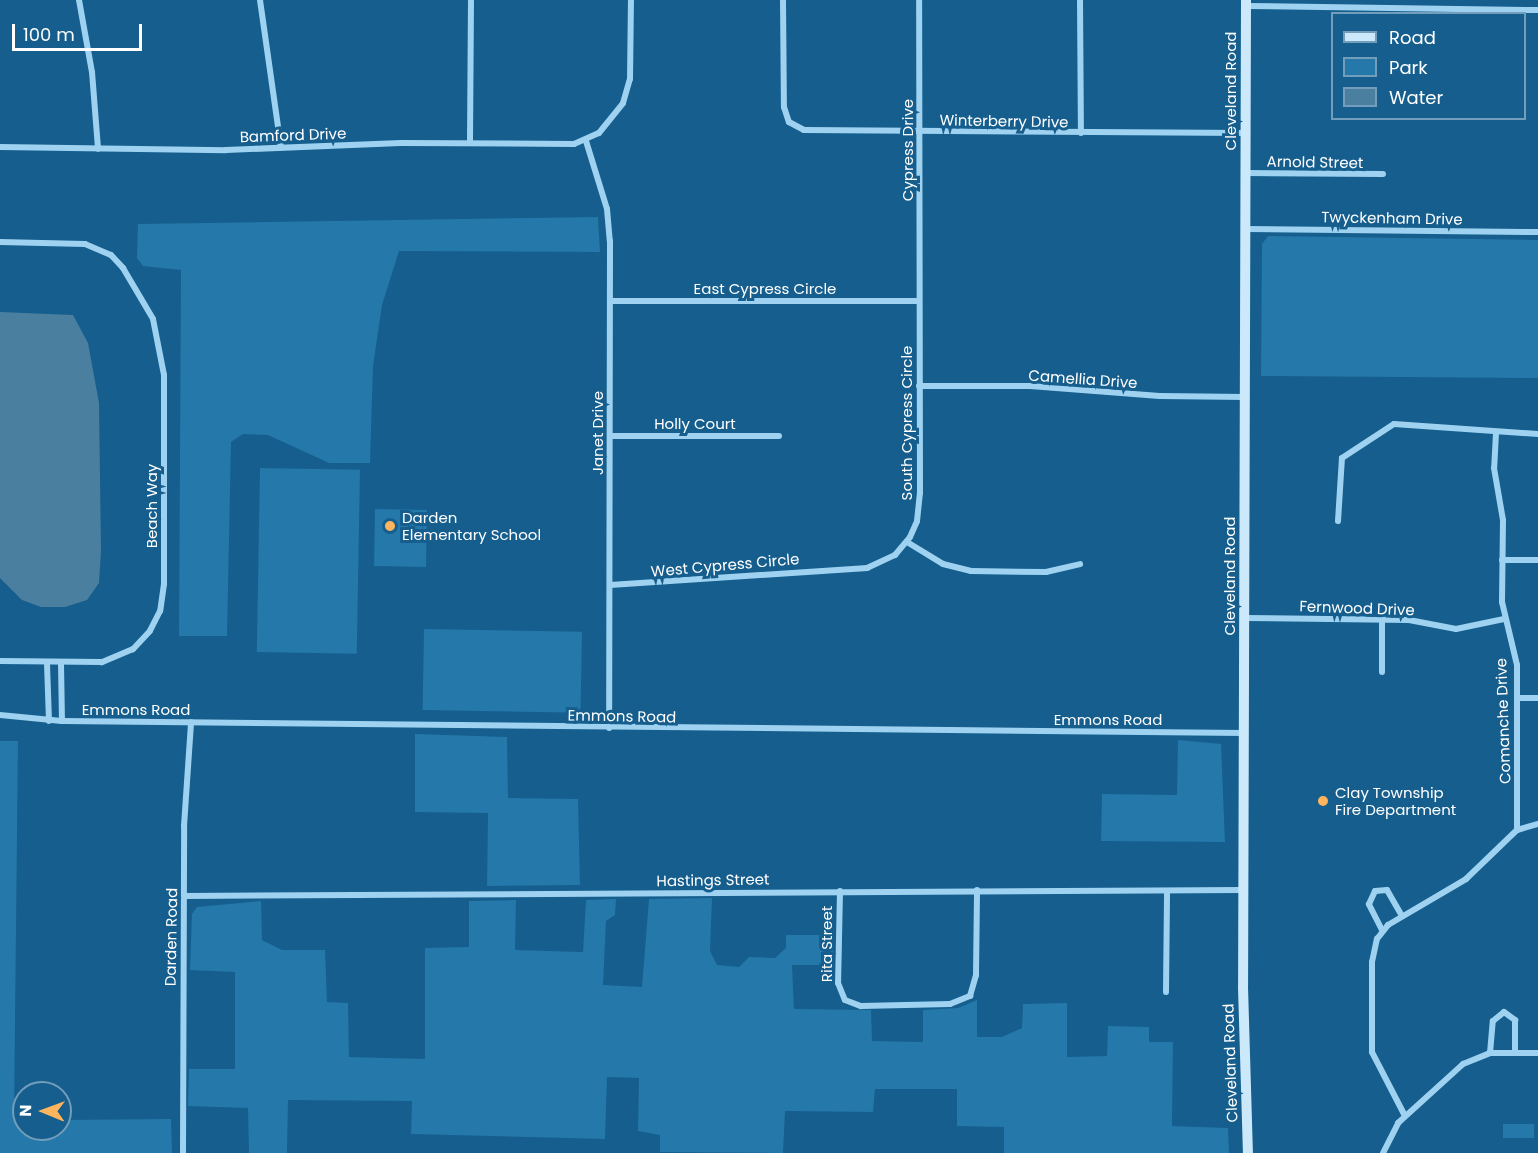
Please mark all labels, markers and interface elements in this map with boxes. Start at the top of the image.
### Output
scale bar [15,12,146,50]
legend [1331,12,1526,120]
text: 100 m [23,22,75,47]
text: Road [1389,25,1436,50]
street label: Cleveland Road [1222,32,1240,150]
text: Park [1389,55,1428,80]
text: Water [1389,85,1443,110]
street label: Cypress Drive [899,99,917,201]
street label: Winterberry Drive [939,111,1069,131]
street label: Bamford Drive [239,124,347,146]
street label: Arnold Street [1267,152,1363,172]
street label: Twyckenham Drive [1321,208,1463,228]
street label: East Cypress Circle [694,280,836,298]
street label: South Cypress Circle [898,346,916,500]
street label: Camellia Drive [1028,366,1138,392]
street label: Janet Drive [589,391,607,475]
street label: Holly Court [654,415,736,433]
street label: Beach Way [143,464,161,548]
place label: Darden Elementary School [402,508,541,543]
street label: Cleveland Road [1221,517,1239,635]
marker: Darden Elementary School [383,519,397,533]
street label: West Cypress Circle [650,550,800,580]
street label: Fernwood Drive [1299,597,1415,619]
street label: Comanche Drive [1492,658,1514,784]
street label: Emmons Road [82,701,190,719]
street label: Emmons Road [568,706,676,726]
street label: Emmons Road [1054,711,1162,729]
place label: Clay Township Fire Department [1335,783,1456,818]
marker: Clay Township Fire Department [1316,794,1330,808]
street label: Hastings Street [656,870,770,890]
street label: Darden Road [161,888,181,986]
street label: Rita Street [818,906,836,982]
street label: Cleveland Road [1219,1003,1241,1123]
north arrow [12,1081,72,1141]
text: N [14,1104,37,1117]

